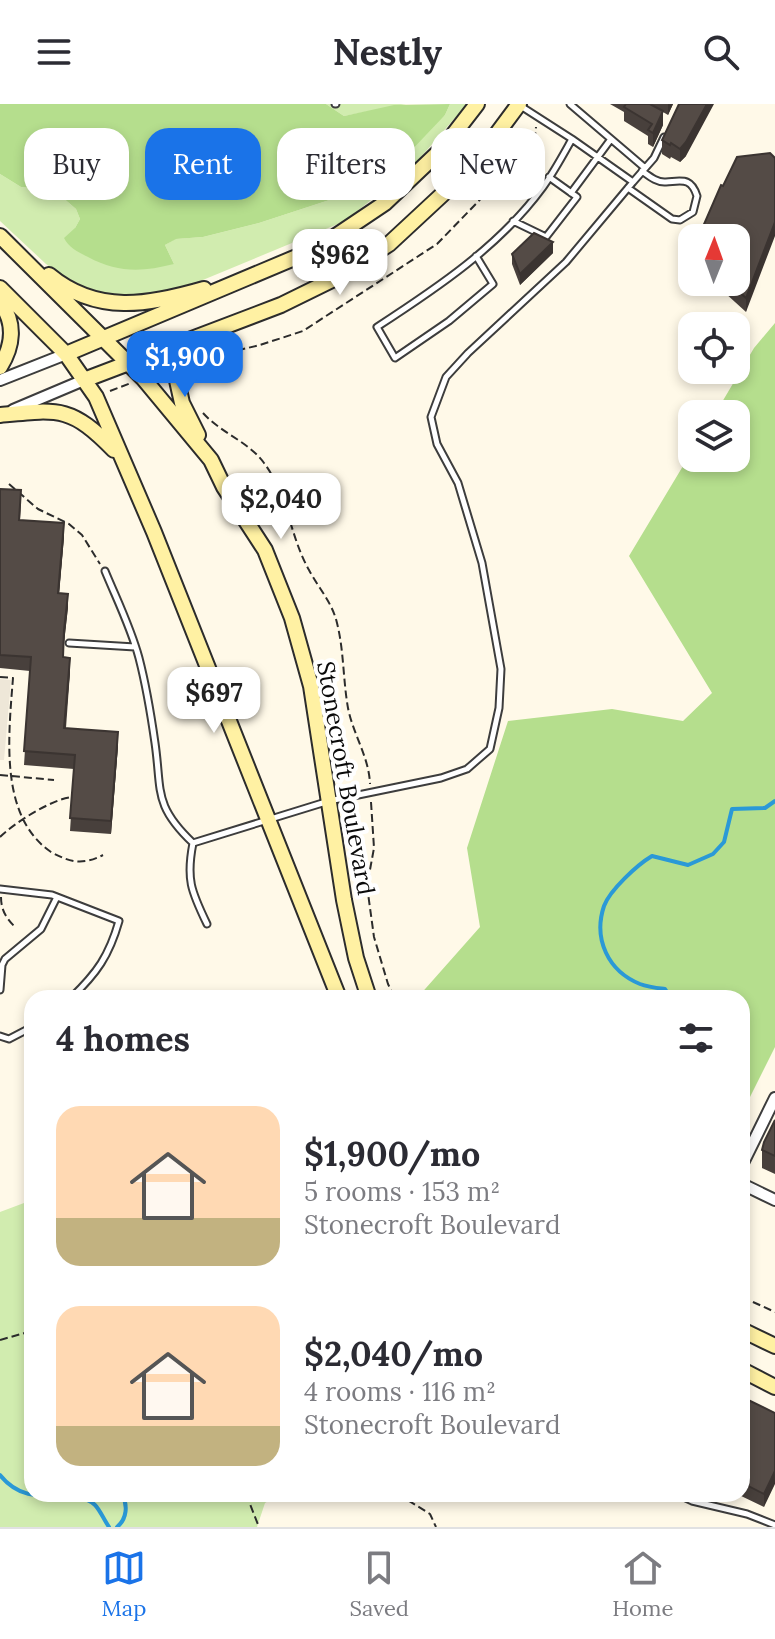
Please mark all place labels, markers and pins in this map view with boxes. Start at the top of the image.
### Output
pin: $962 [293,229,387,297]
pin: $1,900 [120,331,250,399]
pin: $2,040 [216,473,346,541]
pin: $697 [167,667,261,735]

